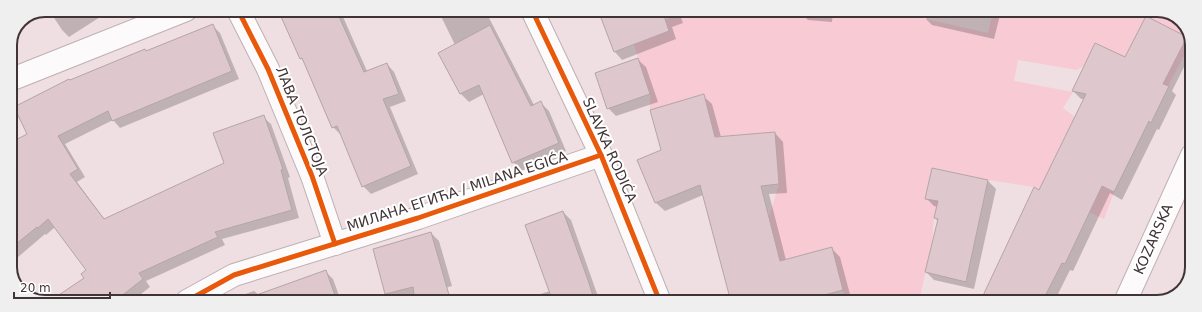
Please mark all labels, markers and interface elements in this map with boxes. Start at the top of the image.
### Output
street label: ЛАВА ТОЛСТОЈА [273,64,331,179]
street label: SLAVKA RODIĆA [580,95,641,205]
street label: МИЛАНА ЕГИЋА / MILANA EGIĆA [344,147,570,234]
street label: KOZARSKA [1130,201,1176,277]
scale bar [14,274,110,300]
text: 20 m [20,281,51,295]

